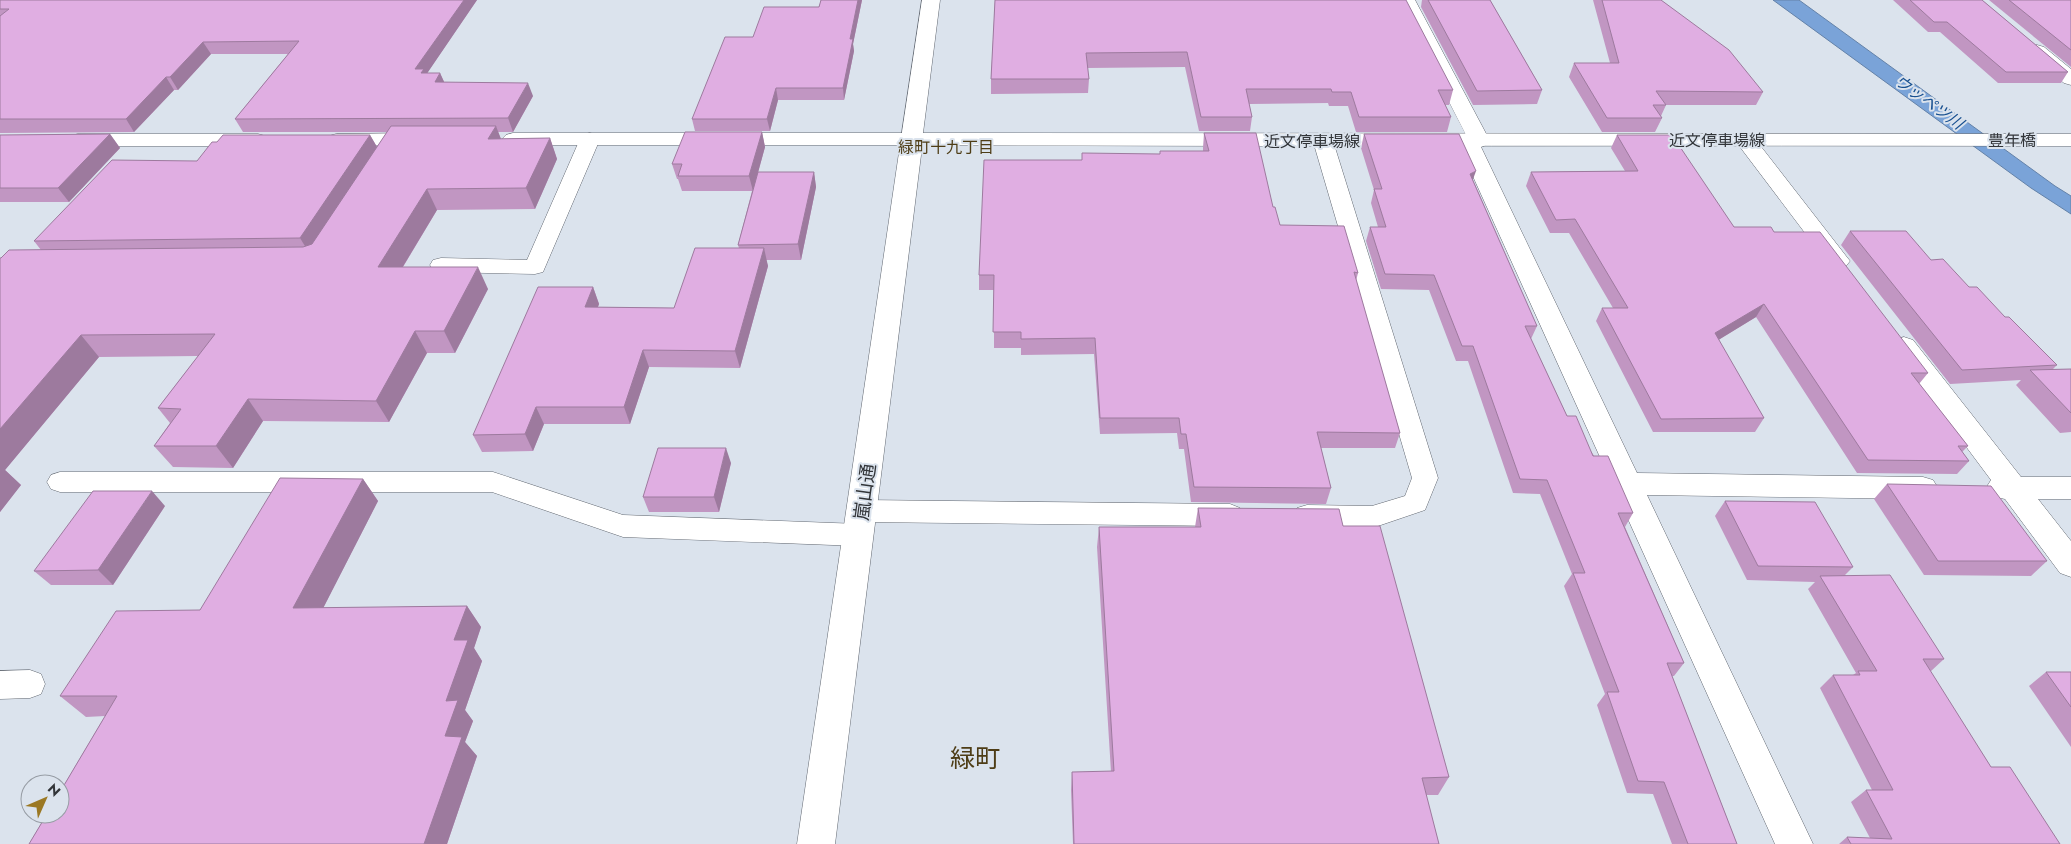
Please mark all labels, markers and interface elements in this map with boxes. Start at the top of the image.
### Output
water label: ウッペツ川 [1890,69,1970,136]
street label: 近文停車場線 [1669,129,1765,152]
street label: 豊年橋 [1988,129,2036,152]
street label: 近文停車場線 [1264,130,1360,153]
district label: 緑町十九丁目 [898,136,994,159]
street label: 嵐山通 [848,462,882,522]
district label: 緑町 [950,740,1000,776]
north arrow [20,774,70,824]
text: N [43,779,65,801]

